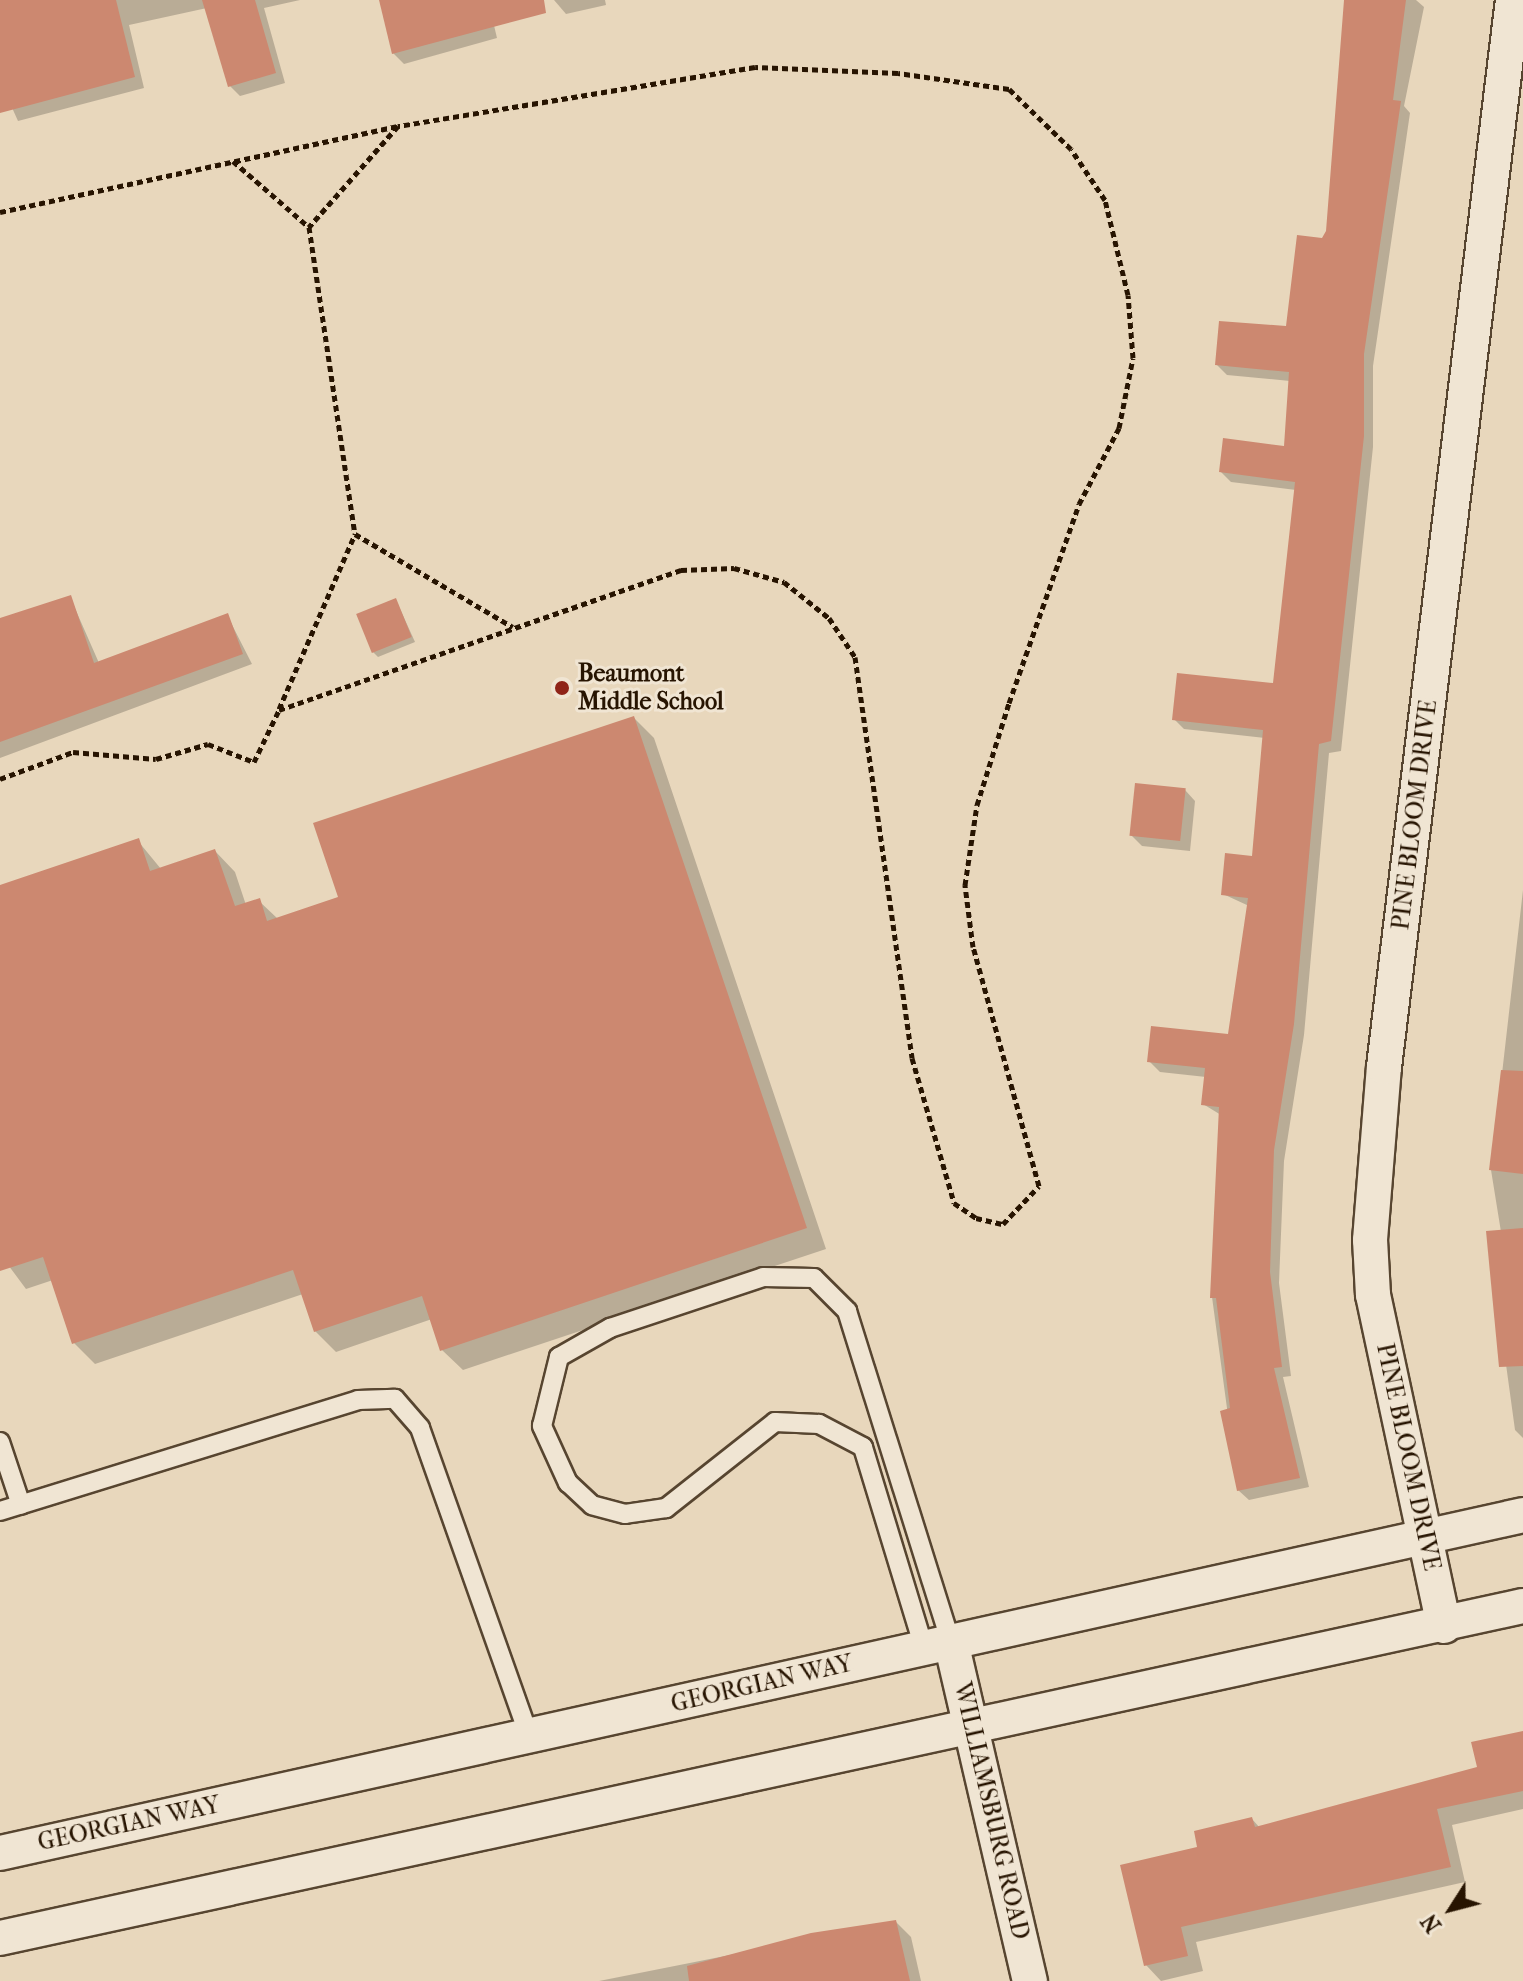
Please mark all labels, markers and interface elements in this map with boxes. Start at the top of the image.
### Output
place label: Beaumont Middle School [578,660,724,716]
marker: Beaumont Middle School [553,679,571,697]
street label: PINE BLOOM DRIVE [1387,698,1443,932]
street label: PINE BLOOM DRIVE [1370,1341,1446,1573]
street label: GEORGIAN WAY [668,1649,856,1719]
street label: WILLIAMSBURG ROAD [947,1680,1035,1942]
street label: GEORGIAN WAY [35,1791,223,1857]
north arrow [1411,1869,1491,1949]
text: N [1416,1909,1447,1938]

